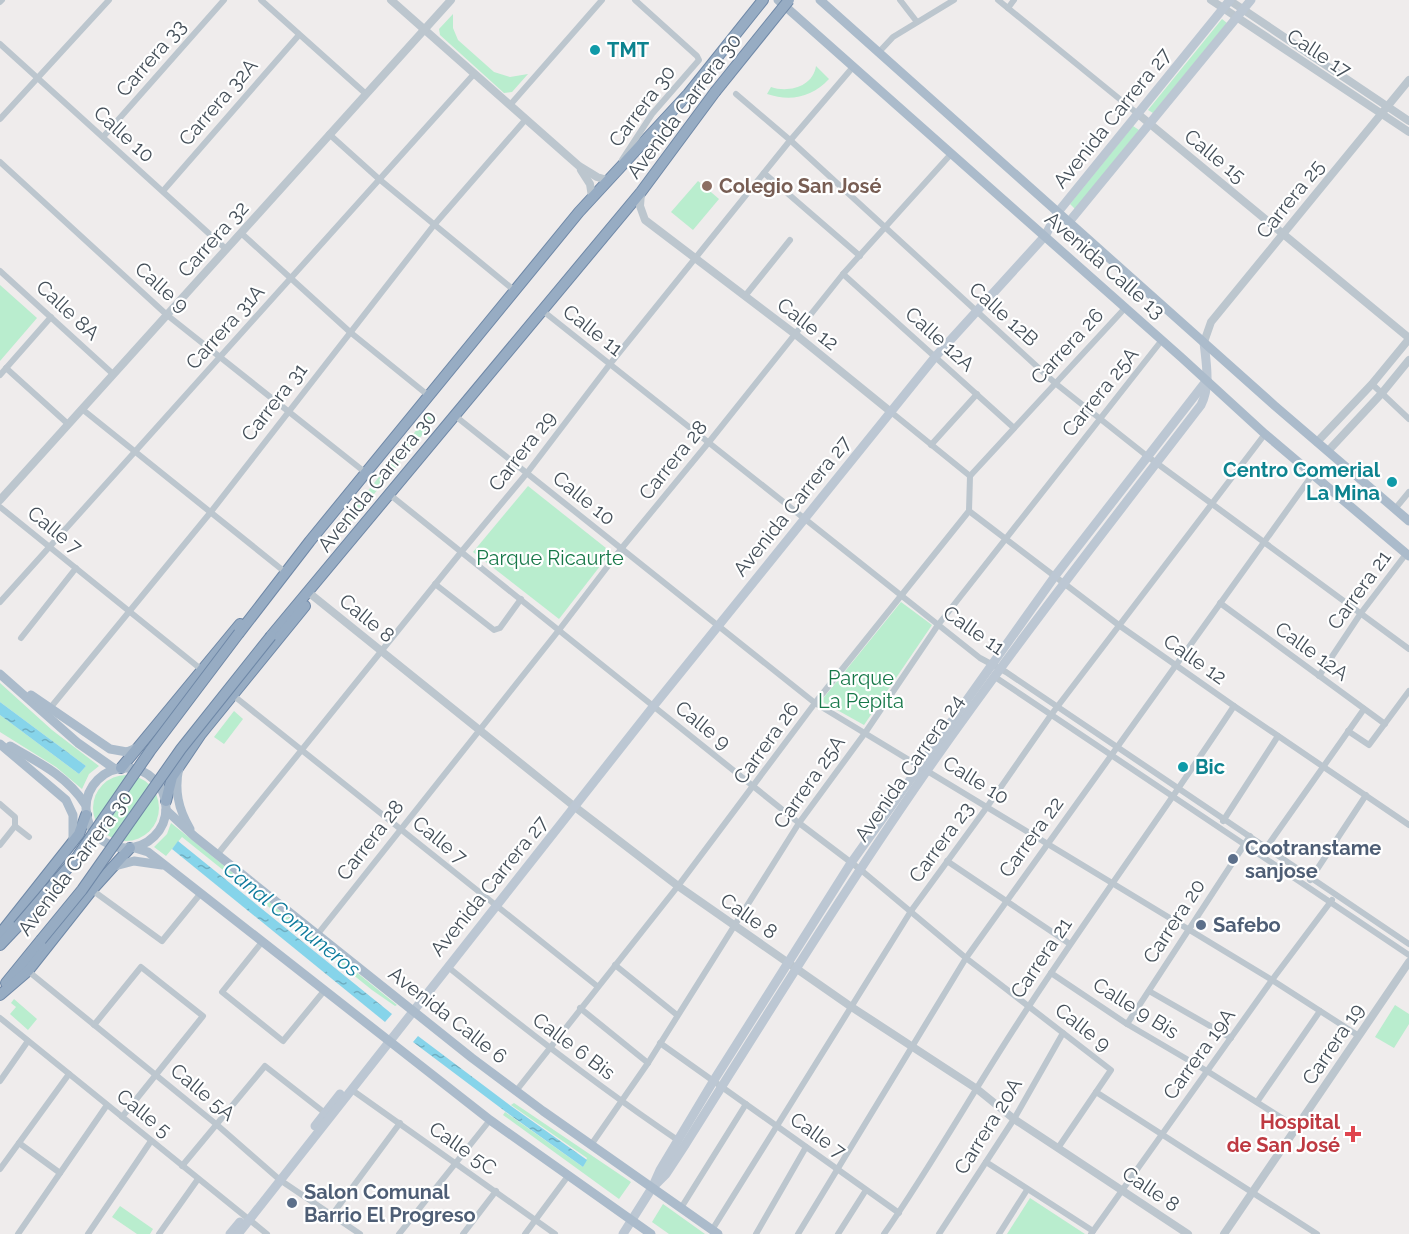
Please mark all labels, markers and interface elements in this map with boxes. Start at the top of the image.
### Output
street label: Carrera 33 [111,14,191,102]
street label: Calle 17 [1282,23,1356,83]
street label: Avenida Carrera 30 [622,29,746,183]
place label: TMT [607,38,650,62]
marker: TMT [588,43,602,57]
street label: Avenida Carrera 27 [1048,43,1176,193]
street label: Carrera 32A [174,53,263,151]
street label: Carrera 30 [604,60,680,152]
street label: Calle 10 [89,101,159,167]
street label: Calle 15 [1180,124,1251,188]
street label: Carrera 25 [1251,155,1329,243]
place label: Colegio San José [719,174,881,198]
marker: Colegio San José [700,179,714,193]
street label: Carrera 32 [173,196,253,282]
street label: Avenida Calle 13 [1040,206,1170,324]
street label: Calle 9 [130,257,194,317]
street label: Calle 8A [31,275,105,346]
street label: Calle 12B [965,277,1043,351]
street label: Carrera 31A [181,279,270,374]
street label: Calle 12 [773,293,843,355]
street label: Calle 11 [558,299,628,361]
street label: Calle 12A [900,302,980,377]
street label: Carrera 26 [1026,303,1108,389]
street label: Carrera 25A [1057,342,1144,441]
street label: Carrera 31 [236,358,312,446]
street label: Avenida Carrera 30 [313,405,441,557]
street label: Carrera 29 [483,406,561,496]
street label: Carrera 28 [634,415,712,505]
street label: Avenida Carrera 27 [728,431,856,581]
place label: Centro Comerial La Mina [1223,458,1381,505]
street label: Calle 10 [548,466,620,530]
marker: Centro Comerial La Mina [1385,475,1399,489]
street label: Calle 7 [23,501,87,559]
street label: Carrera 21 [1322,545,1396,634]
park label: Parque Ricaurte [476,546,624,570]
street label: Calle 8 [335,588,399,648]
street label: Calle 11 [939,600,1010,660]
street label: Calle 12A [1271,616,1354,686]
street label: Calle 12 [1159,629,1231,689]
park label: Parque La Pepita [818,666,904,713]
street label: Avenida Carrera 24 [849,690,969,846]
street label: Calle 9 [671,696,735,754]
street label: Carrera 26 [728,697,804,789]
street label: Carrera 25A [768,731,850,833]
street label: Calle 10 [939,750,1013,810]
place label: Bic [1195,755,1225,779]
marker: Bic [1176,760,1190,774]
street label: Avenida Carrera 30 [13,786,137,940]
street label: Carrera 22 [994,792,1068,882]
street label: Carrera 28 [331,795,409,885]
street label: Carrera 23 [904,797,978,887]
street label: Calle 7 [408,811,472,869]
street label: Avenida Carrera 27 [425,811,553,961]
place label: Cootranstame sanjose [1245,836,1381,883]
marker: Cootranstame sanjose [1226,852,1240,866]
water label: Canal Comuneros [219,856,366,982]
street label: Carrera 20 [1138,874,1210,968]
street label: Calle 8 [716,888,782,944]
street label: Carrera 21 [1005,913,1077,1003]
place label: Safebo [1213,913,1281,937]
marker: Safebo [1194,918,1208,932]
street label: Avenida Calle 6 [384,961,512,1069]
street label: Calle 9 Bis [1089,972,1183,1044]
street label: Calle 9 [1050,998,1116,1056]
street label: Carrera 19 [1297,999,1369,1089]
street label: Carrera 19A [1158,1003,1240,1104]
street label: Calle 6 Bis [528,1007,620,1085]
street label: Calle 5A [166,1058,240,1126]
street label: Carrera 20A [949,1073,1027,1179]
street label: Calle 5 [112,1084,176,1142]
street label: Calle 7 [785,1107,851,1163]
place label: Hospital de San José [1227,1110,1341,1157]
street label: Calle 5C [425,1116,502,1180]
marker: Hospital de San José [1344,1125,1362,1143]
street label: Calle 8 [1118,1161,1184,1217]
place label: Salon Comunal Barrio El Progreso [304,1180,476,1227]
marker: Salon Comunal Barrio El Progreso [285,1196,299,1210]

